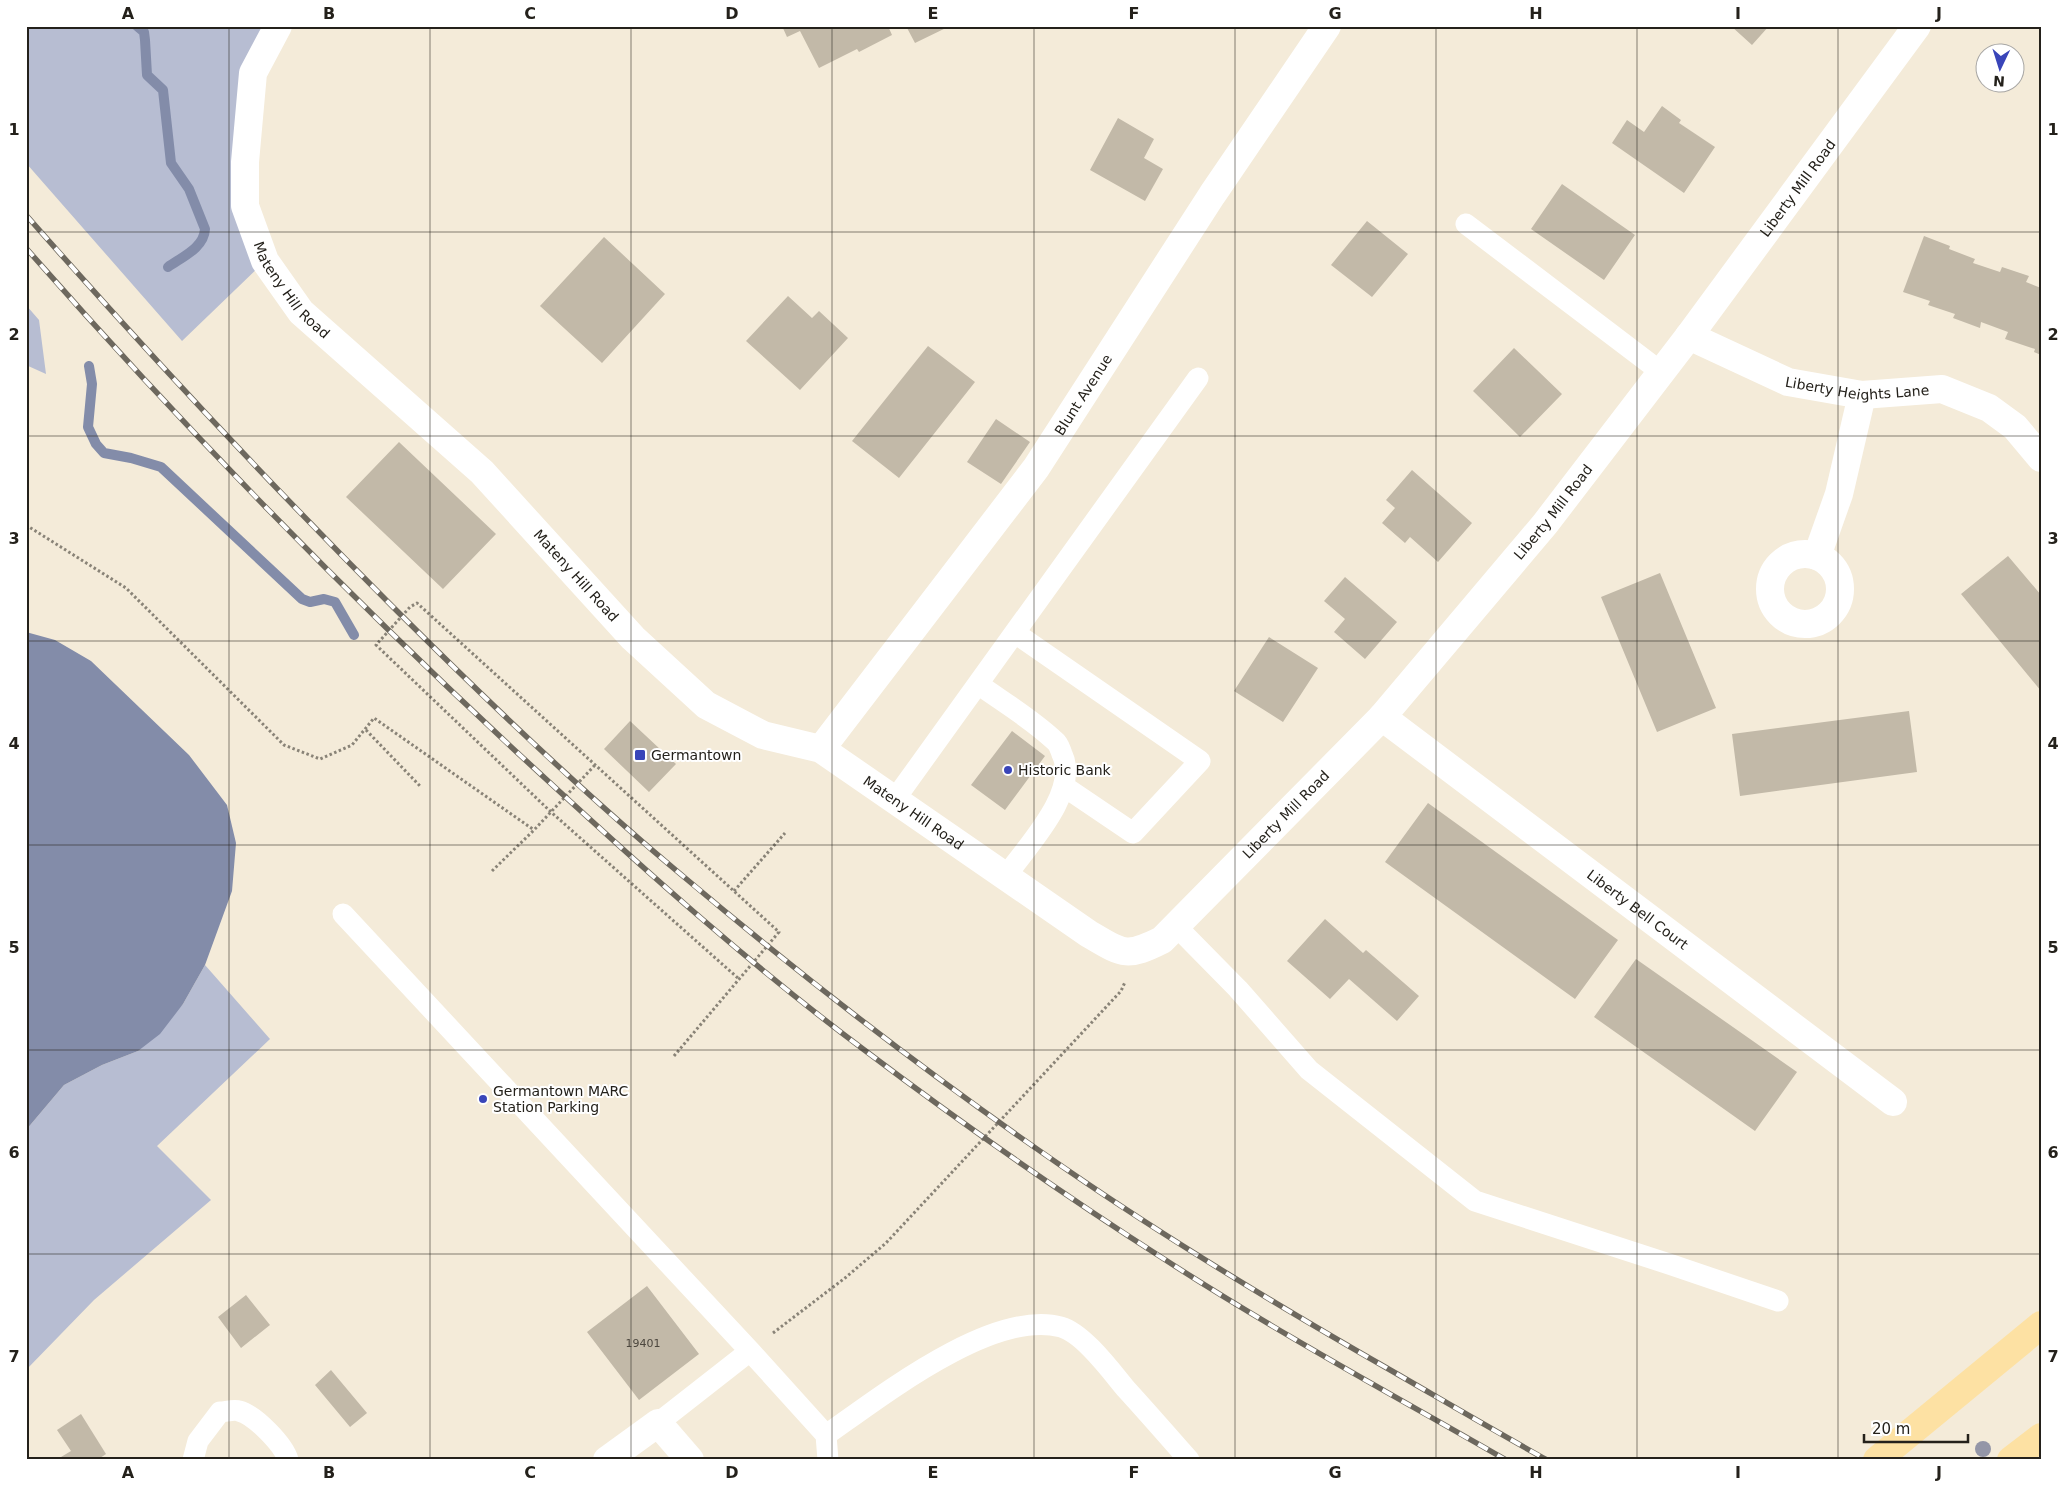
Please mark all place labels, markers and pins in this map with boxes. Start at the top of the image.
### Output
place label: Germantown [651,747,741,763]
marker: Germantown [633,748,647,762]
place label: Historic Bank [1018,762,1112,778]
marker: Historic Bank [1002,764,1014,776]
place label: Germantown MARC Station Parking [493,1083,629,1115]
marker: Germantown MARC Station Parking [477,1093,489,1105]

